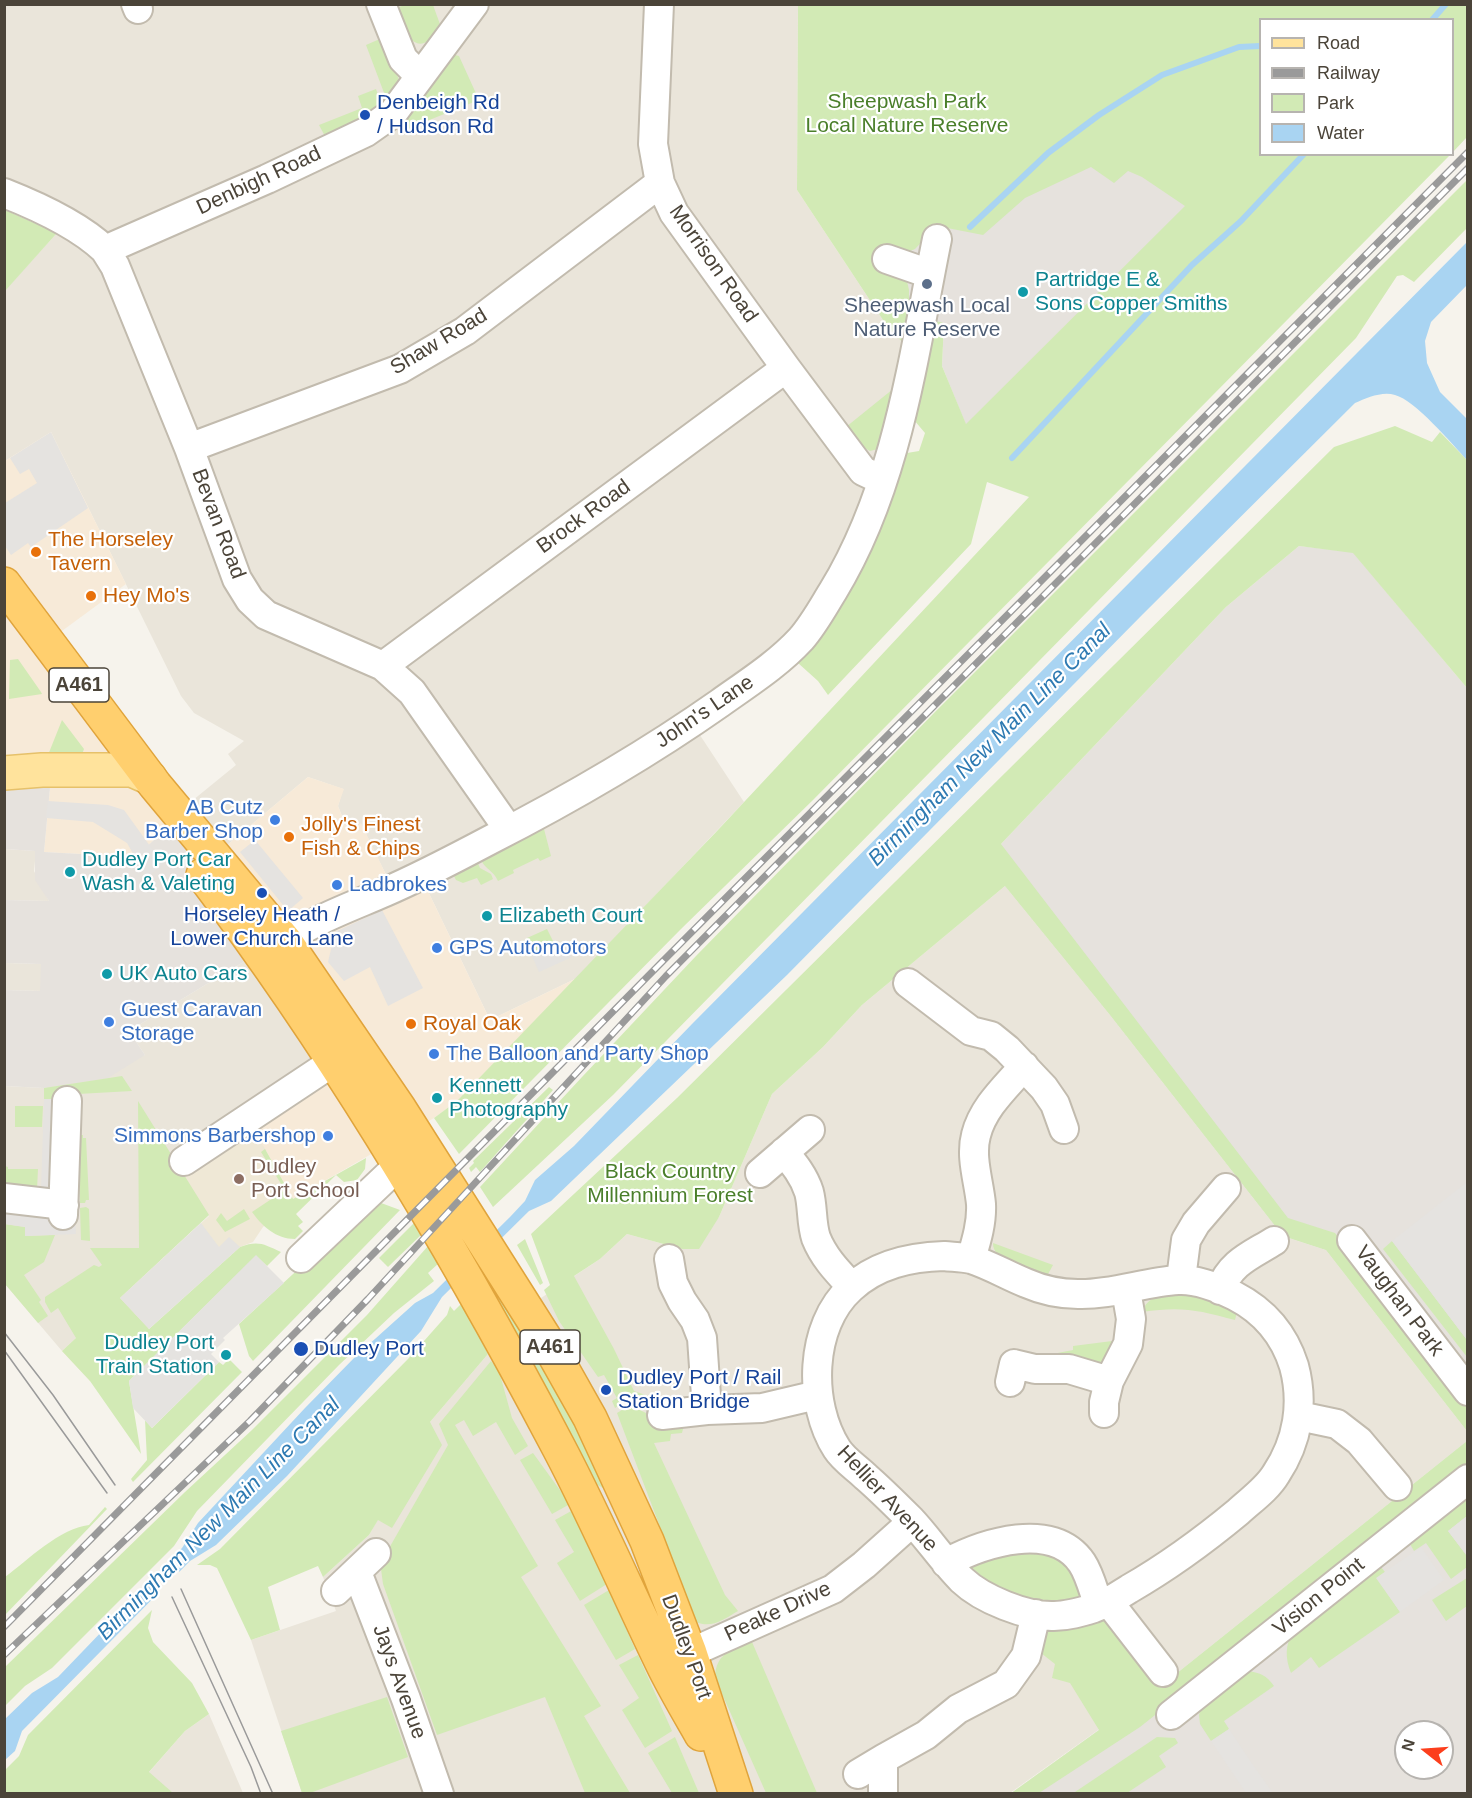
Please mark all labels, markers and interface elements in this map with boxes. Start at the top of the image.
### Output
legend [1259,18,1454,156]
text: Road [1317,33,1360,53]
text: Railway [1317,63,1380,83]
park label: Sheepwash Park Local Nature Reserve [805,89,1009,139]
place label: Denbeigh Rd / Hudson Rd [377,90,500,140]
text: Park [1317,93,1354,113]
marker: Denbeigh Rd / Hudson Rd [358,108,372,122]
text: Water [1317,123,1364,143]
street label: Denbigh Road [193,141,325,221]
street label: Morrison Road [663,200,763,328]
place label: Partridge E & Sons Copper Smiths [1035,267,1228,317]
marker: Sheepwash Local Nature Reserve [920,277,934,291]
marker: Partridge E & Sons Copper Smiths [1016,285,1030,299]
place label: Sheepwash Local Nature Reserve [844,293,1010,343]
street label: Shaw Road [386,303,492,381]
street label: Bevan Road [186,466,250,582]
street label: Brock Road [532,475,636,559]
place label: The Horseley Tavern [48,527,173,577]
marker: The Horseley Tavern [29,545,43,559]
place label: Hey Mo's [103,583,190,609]
marker: Hey Mo's [84,589,98,603]
water label: Birmingham New Main Line Canal [863,618,1117,872]
road number: A461 [49,668,109,702]
street label: John's Lane [651,670,759,754]
place label: AB Cutz Barber Shop [145,795,263,845]
place label: Jolly's Finest Fish & Chips [301,812,421,862]
marker: AB Cutz Barber Shop [268,813,282,827]
marker: Jolly's Finest Fish & Chips [282,830,296,844]
place label: Dudley Port Car Wash & Valeting [82,847,235,897]
marker: Dudley Port Car Wash & Valeting [63,865,77,879]
place label: Ladbrokes [349,872,447,898]
marker: Ladbrokes [330,878,344,892]
marker: Horseley Heath / Lower Church Lane [255,886,269,900]
place label: Horseley Heath / Lower Church Lane [170,902,354,952]
place label: Elizabeth Court [499,903,643,929]
marker: Elizabeth Court [480,909,494,923]
place label: GPS Automotors [449,935,607,961]
marker: GPS Automotors [430,941,444,955]
place label: UK Auto Cars [119,961,247,987]
marker: UK Auto Cars [100,967,114,981]
place label: Guest Caravan Storage [121,997,262,1047]
place label: Royal Oak [423,1011,521,1037]
marker: Guest Caravan Storage [102,1015,116,1029]
marker: Royal Oak [404,1017,418,1031]
place label: The Balloon and Party Shop [446,1041,709,1067]
marker: The Balloon and Party Shop [427,1047,441,1061]
place label: Kennett Photography [449,1073,568,1123]
marker: Kennett Photography [430,1091,444,1105]
place label: Simmons Barbershop [114,1123,316,1149]
marker: Simmons Barbershop [321,1129,335,1143]
place label: Dudley Port School [251,1154,360,1204]
park label: Black Country Millennium Forest [587,1159,753,1209]
marker: Dudley Port School [232,1172,246,1186]
street label: Vaughan Park [1349,1241,1449,1361]
place label: Dudley Port Train Station [96,1330,214,1380]
road number: A461 [520,1330,580,1364]
place label: Dudley Port [314,1336,424,1362]
marker: Dudley Port [292,1340,310,1358]
marker: Dudley Port Train Station [219,1348,233,1362]
place label: Dudley Port / Rail Station Bridge [618,1365,781,1415]
marker: Dudley Port / Rail Station Bridge [599,1383,613,1397]
water label: Birmingham New Main Line Canal [92,1392,346,1646]
street label: Hellier Avenue [831,1441,943,1557]
street label: Vision Point [1268,1552,1370,1642]
street label: Peake Drive [721,1576,835,1648]
street label: Dudley Port [655,1591,717,1703]
street label: Jays Avenue [367,1621,431,1743]
north arrow [1394,1720,1454,1780]
text: N [1398,1737,1418,1753]

